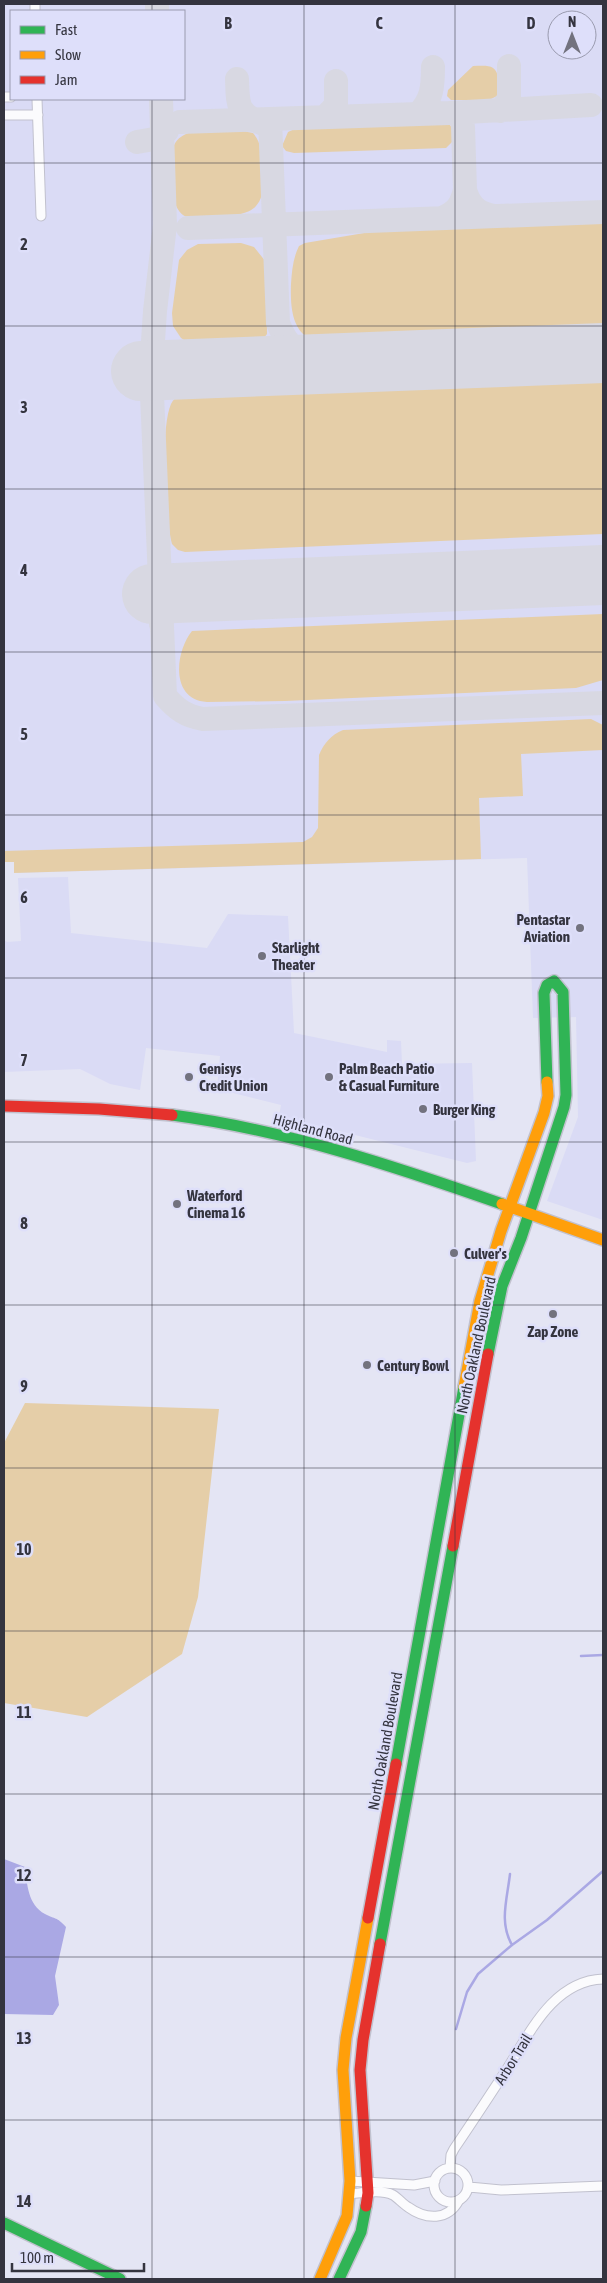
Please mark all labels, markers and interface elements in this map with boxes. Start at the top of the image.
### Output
legend [10,10,185,100]
north arrow [547,10,597,60]
text: B [224,14,232,32]
text: C [375,14,383,32]
text: D [527,14,536,32]
text: N [568,14,576,30]
text: Fast [55,21,77,38]
text: Slow [55,46,81,63]
text: Jam [55,71,78,88]
text: 2 [20,235,28,253]
text: 3 [20,398,28,416]
text: 4 [19,561,28,579]
text: 5 [20,725,28,743]
text: 6 [20,888,28,906]
place label: Pentastar Aviation [516,911,571,945]
marker: Pentastar Aviation [574,922,586,934]
place label: Starlight Theater [272,939,320,973]
marker: Starlight Theater [256,950,268,962]
text: 7 [20,1051,28,1069]
place label: Genisys Credit Union [199,1060,268,1094]
place label: Palm Beach Patio & Casual Furniture [339,1060,439,1094]
marker: Genisys Credit Union [183,1071,195,1083]
marker: Palm Beach Patio & Casual Furniture [323,1071,335,1083]
place label: Burger King [433,1101,496,1118]
marker: Burger King [417,1103,429,1115]
street label: Highland Road [271,1110,355,1148]
place label: Waterford Cinema 16 [186,1187,245,1221]
marker: Waterford Cinema 16 [171,1198,183,1210]
text: 8 [20,1214,28,1232]
place label: Culver's [464,1245,508,1262]
marker: Culver's [448,1247,460,1259]
street label: North Oakland Boulevard [453,1275,499,1415]
marker: Zap Zone [547,1308,559,1320]
place label: Zap Zone [528,1323,579,1340]
place label: Century Bowl [377,1357,450,1374]
marker: Century Bowl [361,1359,373,1371]
text: 9 [20,1377,28,1395]
text: 10 [16,1540,32,1558]
street label: North Oakland Boulevard [364,1671,406,1811]
text: 11 [16,1703,32,1721]
text: 12 [16,1866,32,1884]
text: 13 [16,2029,32,2047]
street label: Arbor Trail [491,2030,535,2088]
text: 14 [16,2192,32,2210]
scale bar [12,2240,145,2272]
text: 100 m [20,2249,54,2266]

